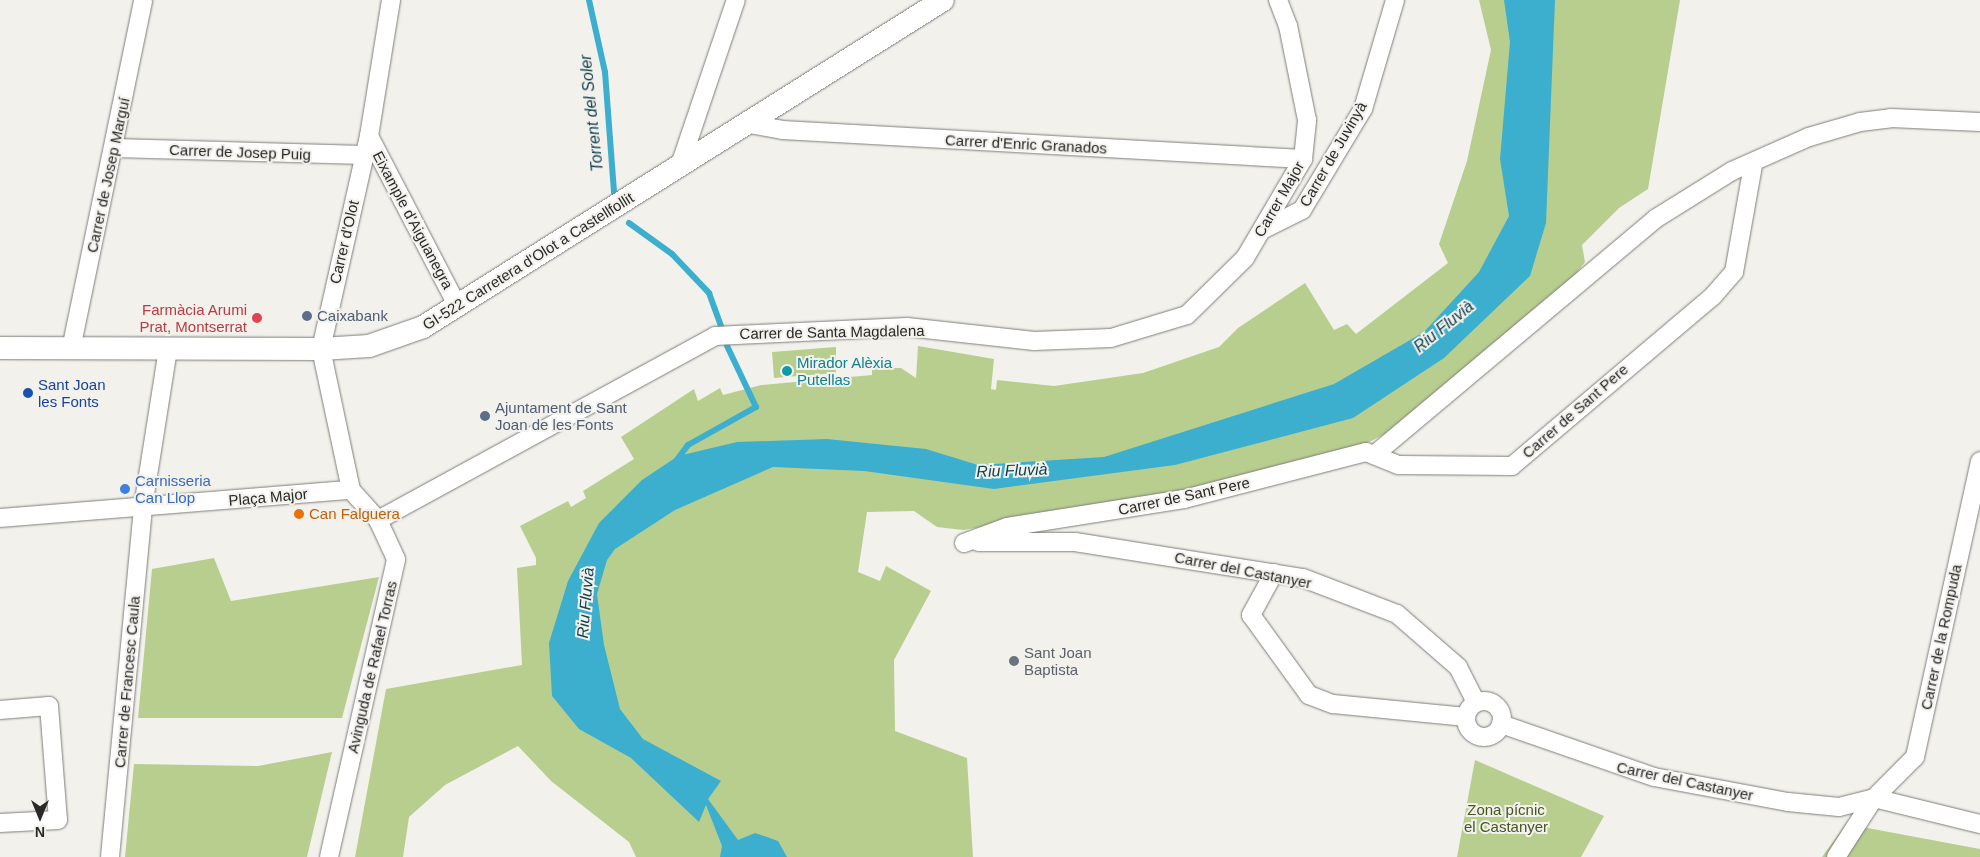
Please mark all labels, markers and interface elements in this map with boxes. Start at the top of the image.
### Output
water label: Torrent del Soler [576,53,608,173]
street label: Carrer de Josep Marguí [83,96,133,254]
street label: Carrer de Juvinyà [1296,98,1370,210]
street label: Carrer d'Enric Granados [945,131,1107,157]
street label: Carrer de Josep Puig [169,141,311,163]
street label: Eixample d'Aiguanegra [369,148,457,292]
street label: Carrer Major [1250,158,1308,240]
street label: GI-522 Carretera d'Olot a Castellfollit [419,188,637,334]
street label: Carrer d'Olot [326,198,362,286]
water label: Riu Fluvià [1410,297,1478,357]
place label: Farmàcia Arumi Prat, Montserrat [139,300,247,335]
place label: Caixabank [317,307,388,325]
marker: Caixabank [301,310,313,322]
marker: Farmàcia Arumi Prat, Montserrat [251,312,263,324]
street label: Carrer de Santa Magdalena [739,321,925,343]
place label: Mirador Alèxia Putellas [797,353,893,388]
street label: Carrer de Sant Pere [1518,360,1632,462]
marker: Mirador Alèxia Putellas [781,365,793,377]
place label: Sant Joan les Fonts [38,375,106,410]
marker: Sant Joan les Fonts [22,387,34,399]
place label: Ajuntament de Sant Joan de les Fonts [495,398,627,433]
marker: Ajuntament de Sant Joan de les Fonts [479,410,491,422]
water label: Riu Fluvià [976,460,1048,482]
place label: Carnisseria Can Llop [135,471,211,506]
street label: Carrer de Sant Pere [1116,473,1252,519]
marker: Carnisseria Can Llop [119,483,131,495]
street label: Plaça Major [228,485,308,509]
place label: Can Falguera [309,505,400,523]
marker: Can Falguera [293,508,305,520]
street label: Carrer del Castanyer [1173,548,1313,592]
street label: Carrer de la Rompuda [1917,563,1965,711]
water label: Riu Fluvià [573,567,599,639]
street label: Avinguda de Rafael Torras [343,579,401,755]
street label: Carrer de Francesc Caula [111,595,143,769]
place label: Sant Joan Baptista [1024,643,1092,678]
marker: Sant Joan Baptista [1008,655,1020,667]
street label: Carrer del Castanyer [1615,758,1755,804]
north arrow [15,792,65,842]
park label: Zona pícnic el Castanyer [1464,800,1548,835]
text: N [35,824,45,840]

